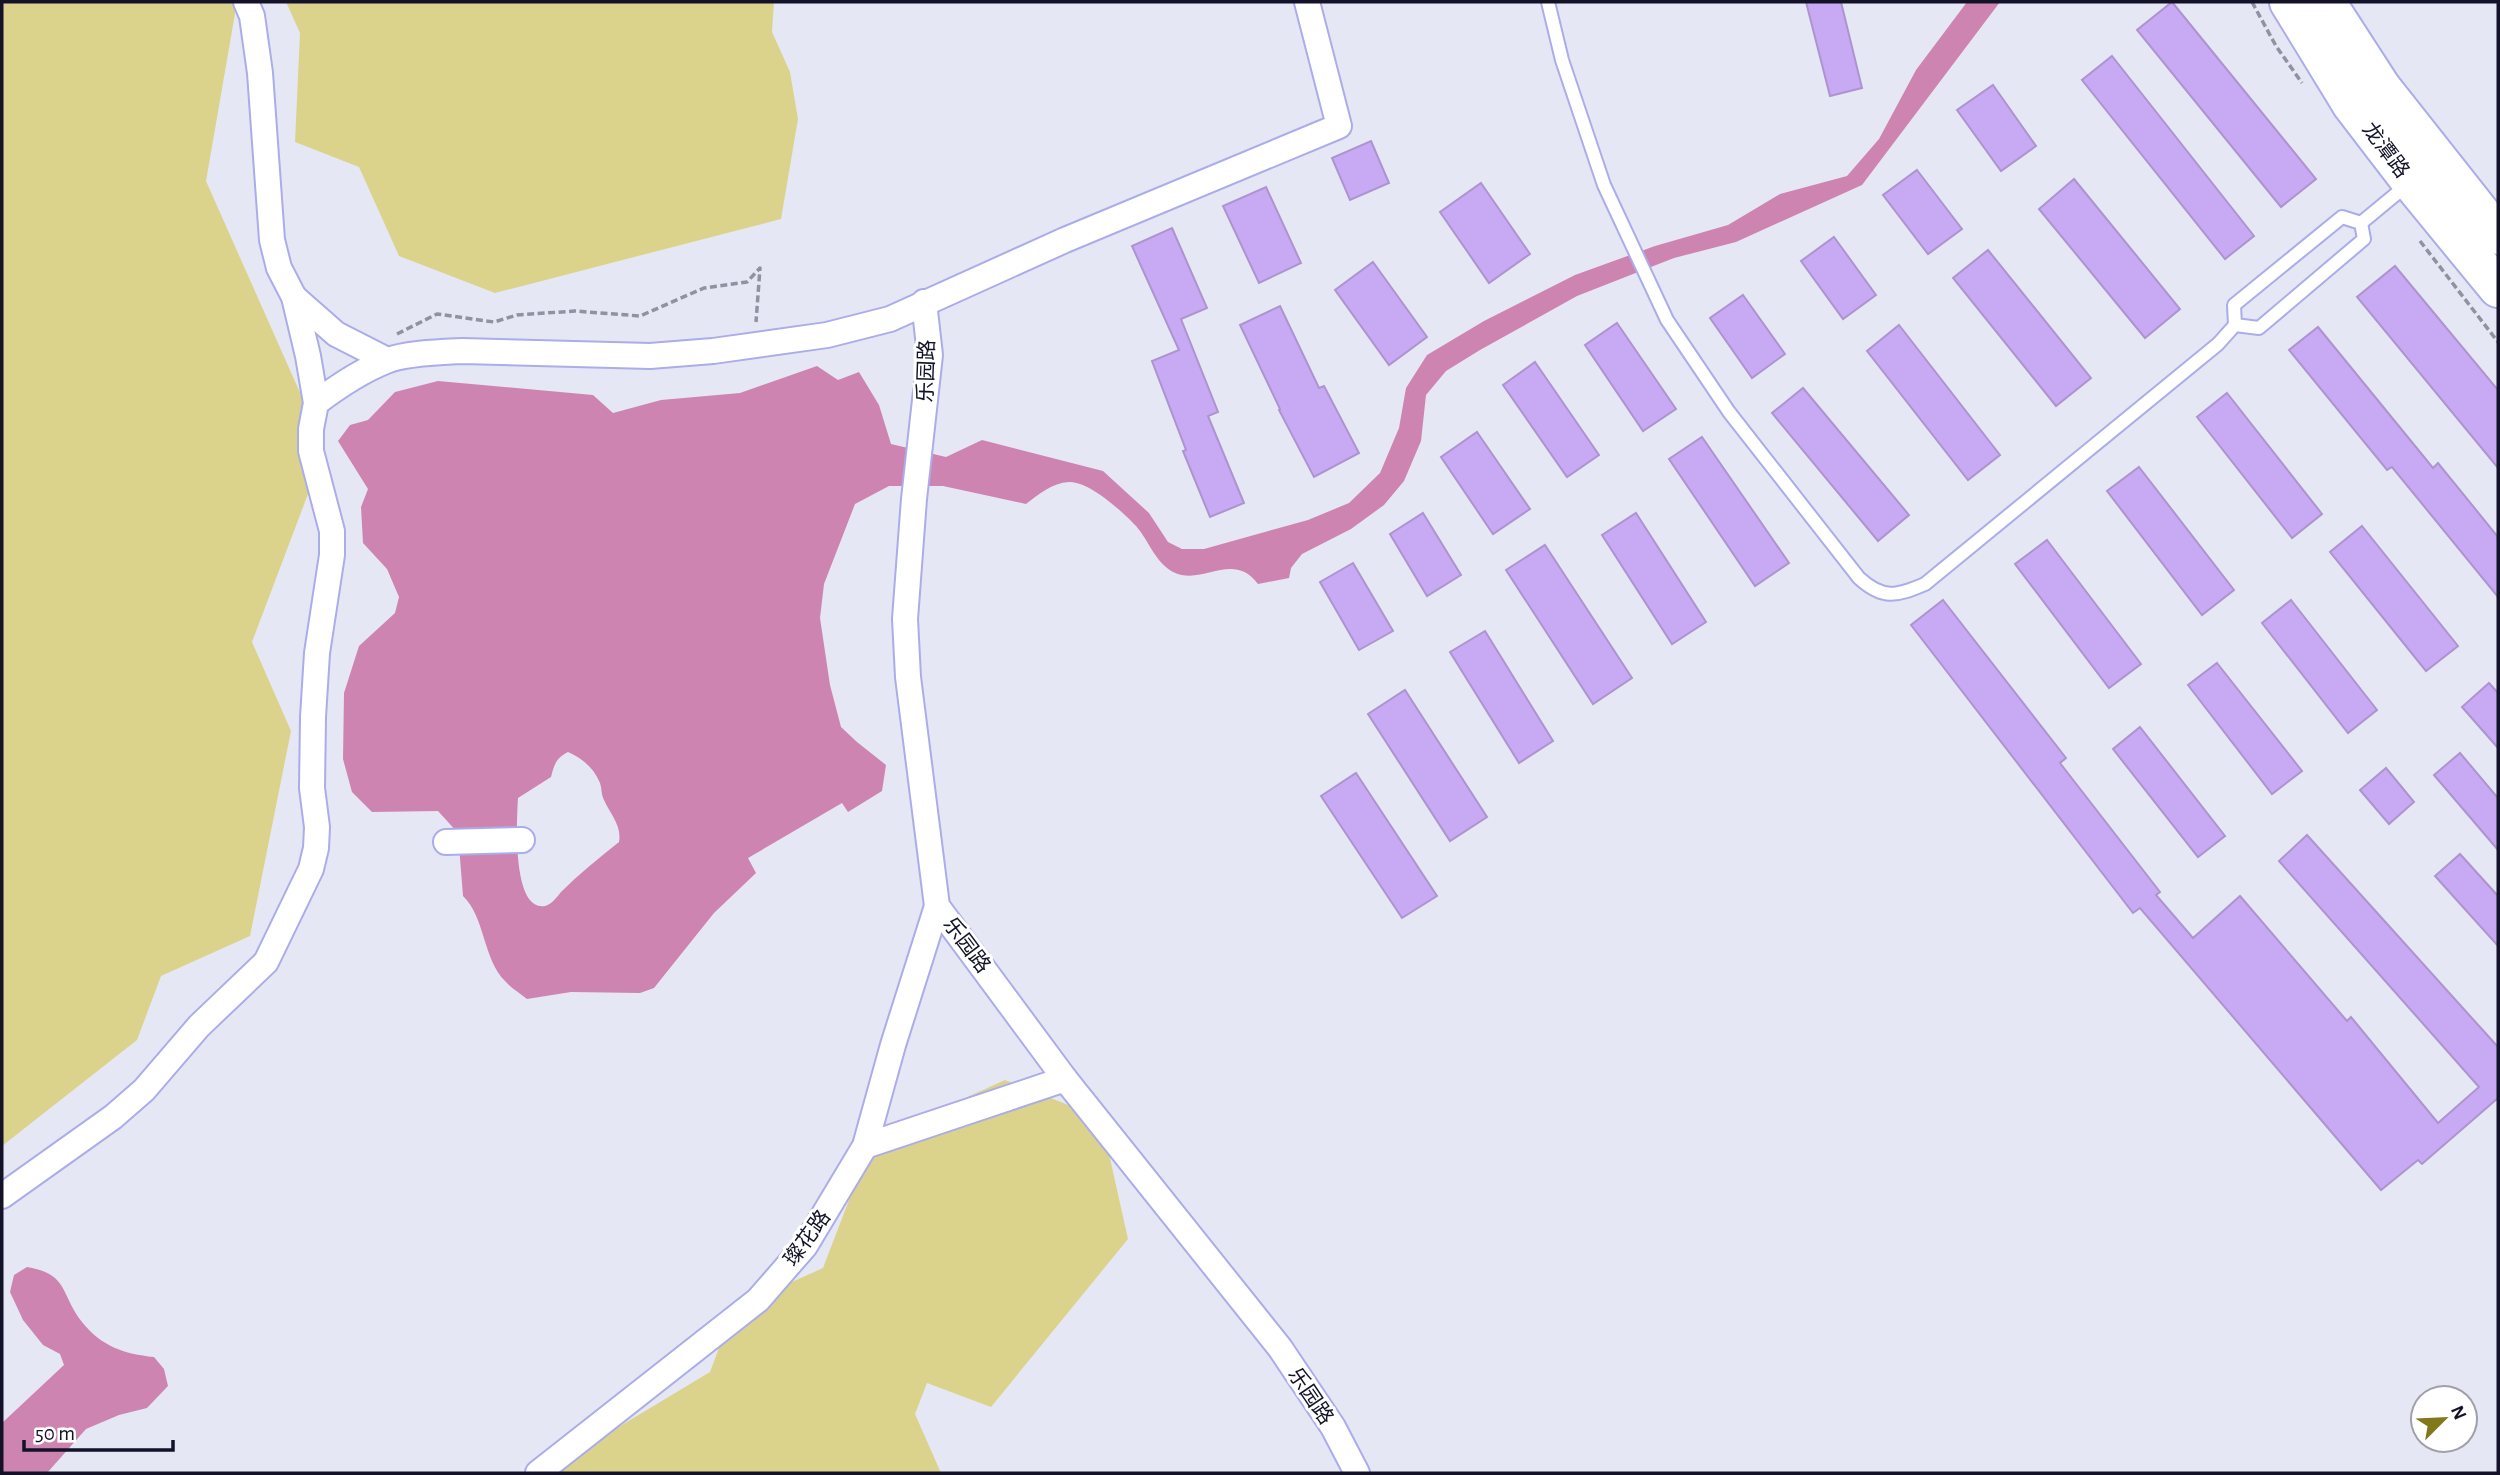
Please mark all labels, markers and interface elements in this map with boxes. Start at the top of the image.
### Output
street label: 龙潭路 [2358,118,2414,182]
street label: 乐园路 [914,339,938,403]
street label: 乐园路 [939,913,995,977]
street label: 璨花路 [780,1206,834,1270]
street label: 乐园路 [1284,1364,1338,1428]
north arrow [2409,1384,2479,1454]
text: N [2447,1403,2470,1423]
scale bar [24,1408,173,1452]
text: 50 m [35,1423,75,1444]

